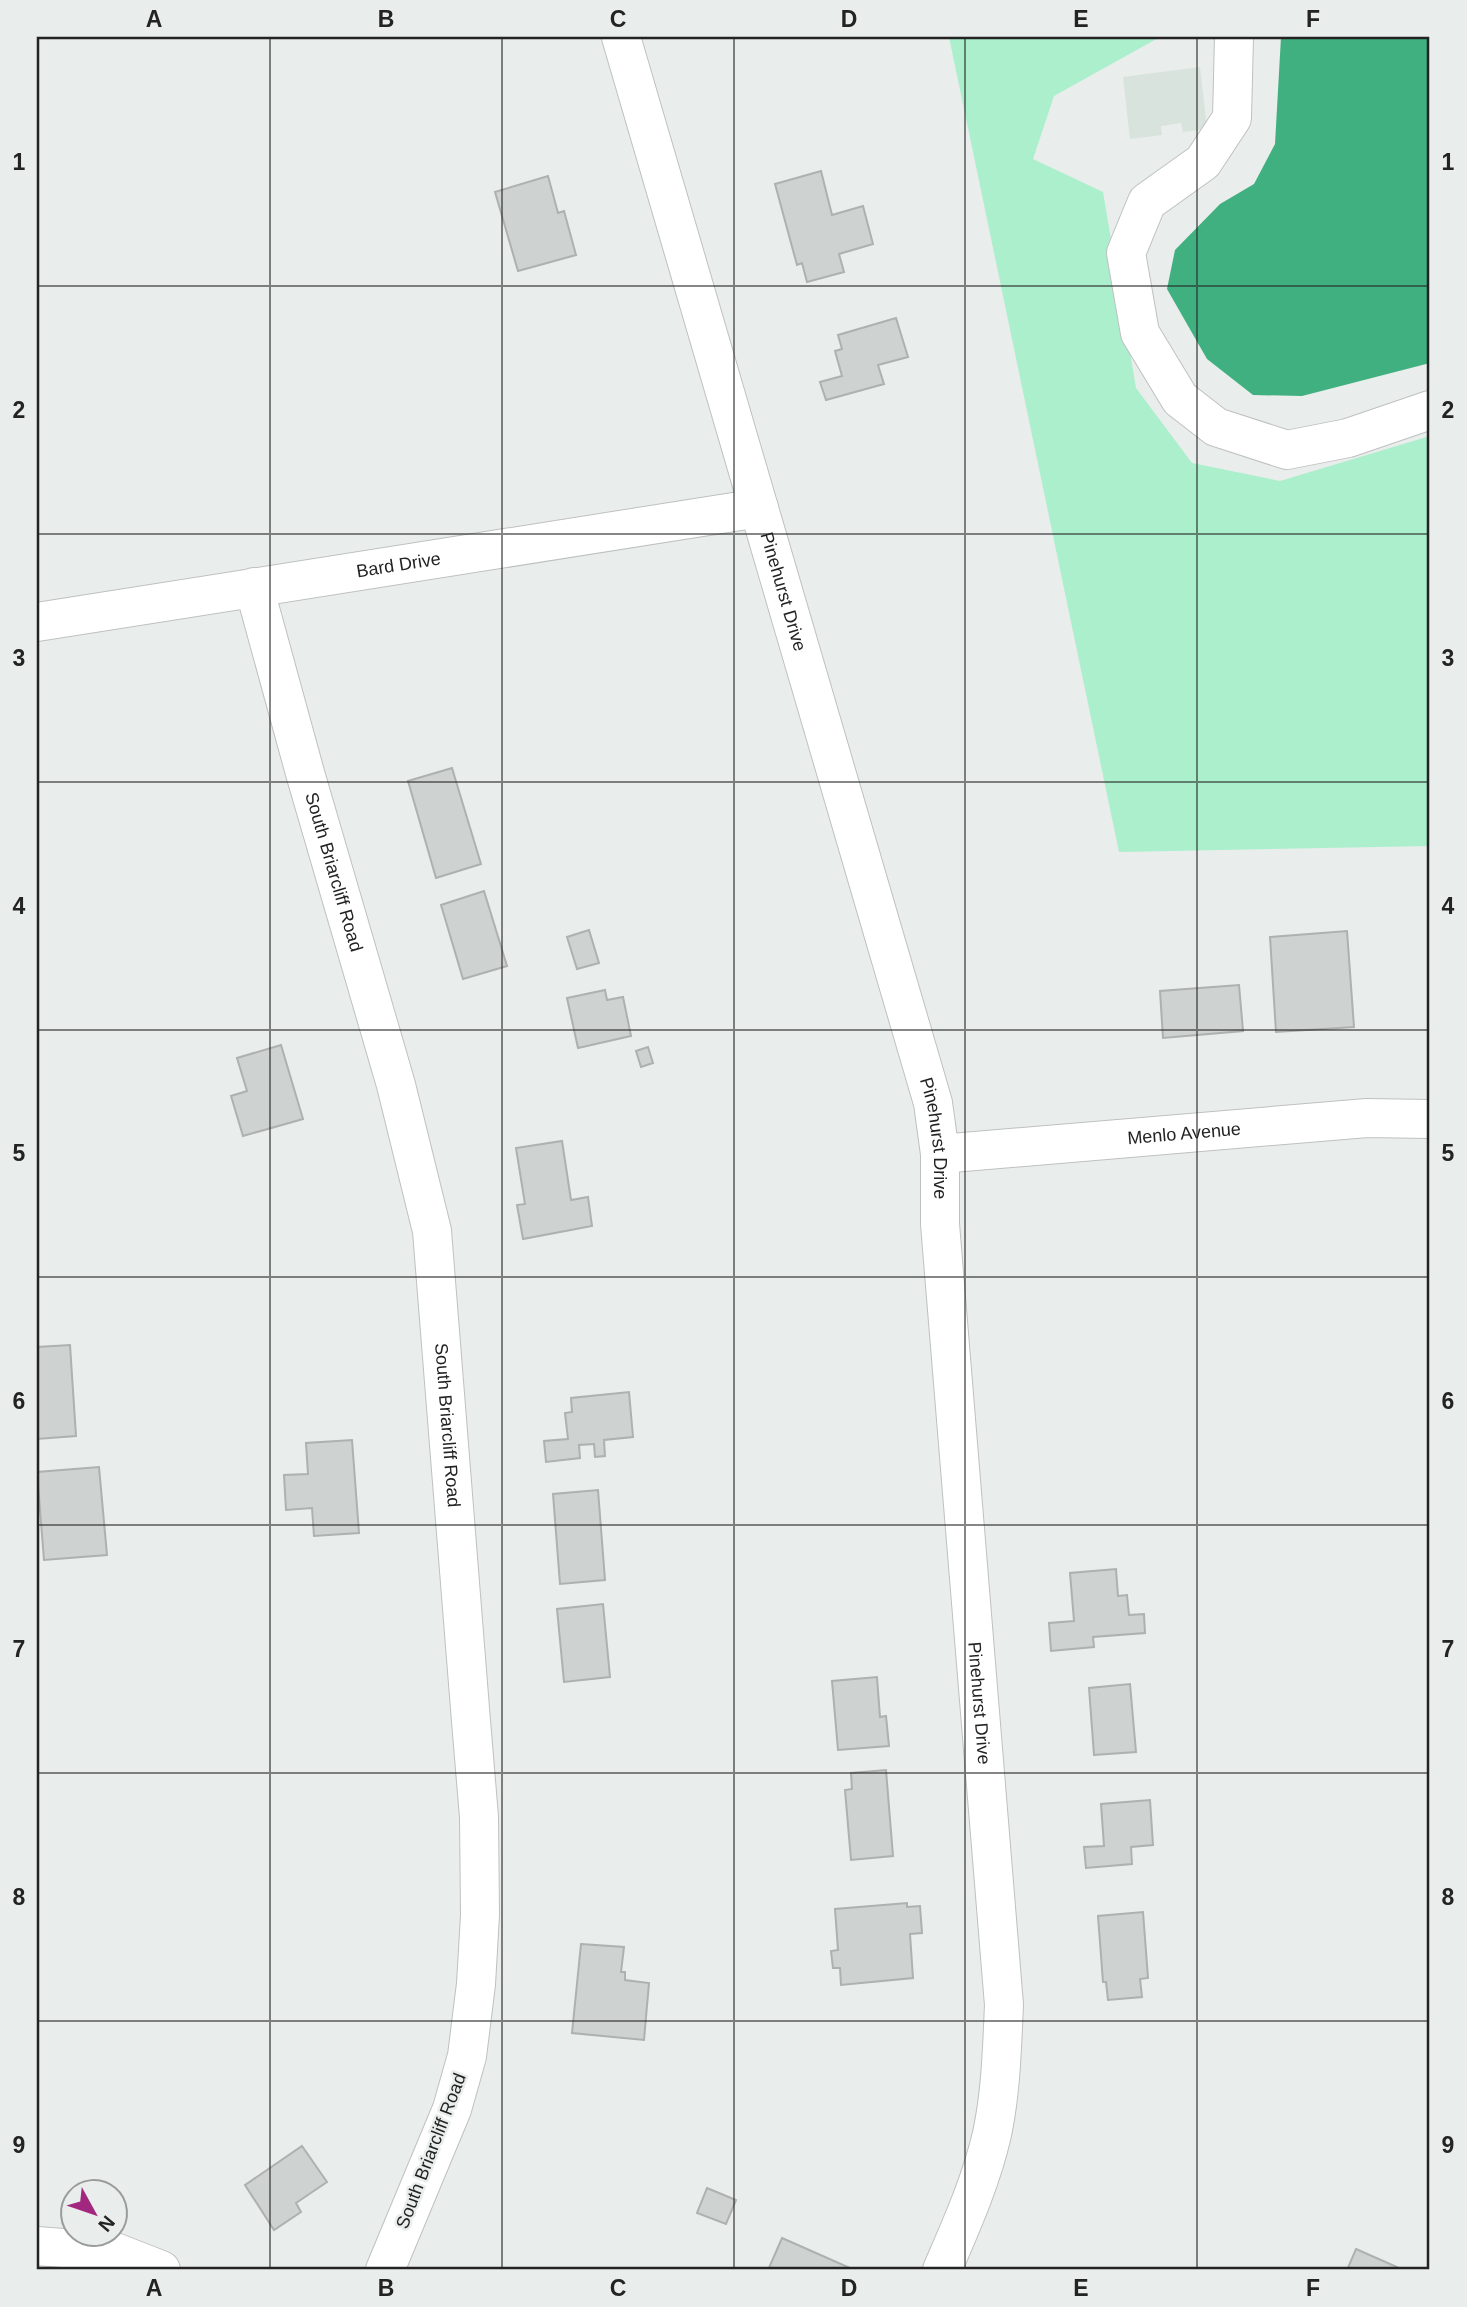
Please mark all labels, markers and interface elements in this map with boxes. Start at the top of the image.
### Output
text: A [146,6,162,32]
text: B [378,6,394,32]
text: C [610,6,626,32]
text: D [841,6,857,32]
text: E [1073,6,1089,32]
text: F [1306,6,1320,32]
text: 1 [13,149,26,175]
text: 1 [1442,149,1455,175]
text: 2 [13,397,25,423]
text: 2 [1442,397,1454,423]
street label: Pinehurst Drive [756,530,810,654]
street label: Bard Drive [355,548,442,581]
text: 3 [13,645,25,671]
text: 3 [1442,645,1454,671]
street label: South Briarcliff Road [301,790,367,954]
text: 4 [13,893,26,919]
text: 4 [1442,893,1455,919]
street label: Pinehurst Drive [916,1075,950,1199]
street label: Menlo Avenue [1127,1119,1242,1148]
text: 5 [13,1140,26,1166]
text: 5 [1442,1140,1455,1166]
street label: South Briarcliff Road [431,1342,464,1508]
text: 6 [13,1388,25,1414]
text: 6 [1442,1388,1454,1414]
text: 7 [13,1636,25,1662]
text: 7 [1442,1636,1454,1662]
street label: Pinehurst Drive [964,1641,994,1765]
text: 8 [13,1884,26,1910]
text: 8 [1442,1884,1455,1910]
street label: South Briarcliff Road [392,2071,470,2231]
text: 9 [13,2132,25,2158]
text: 9 [1442,2132,1454,2158]
north arrow [60,2178,130,2248]
text: N [94,2212,119,2236]
text: A [146,2275,162,2301]
text: B [378,2275,394,2301]
text: C [610,2275,626,2301]
text: D [841,2275,857,2301]
text: E [1073,2275,1089,2301]
text: F [1306,2275,1320,2301]

